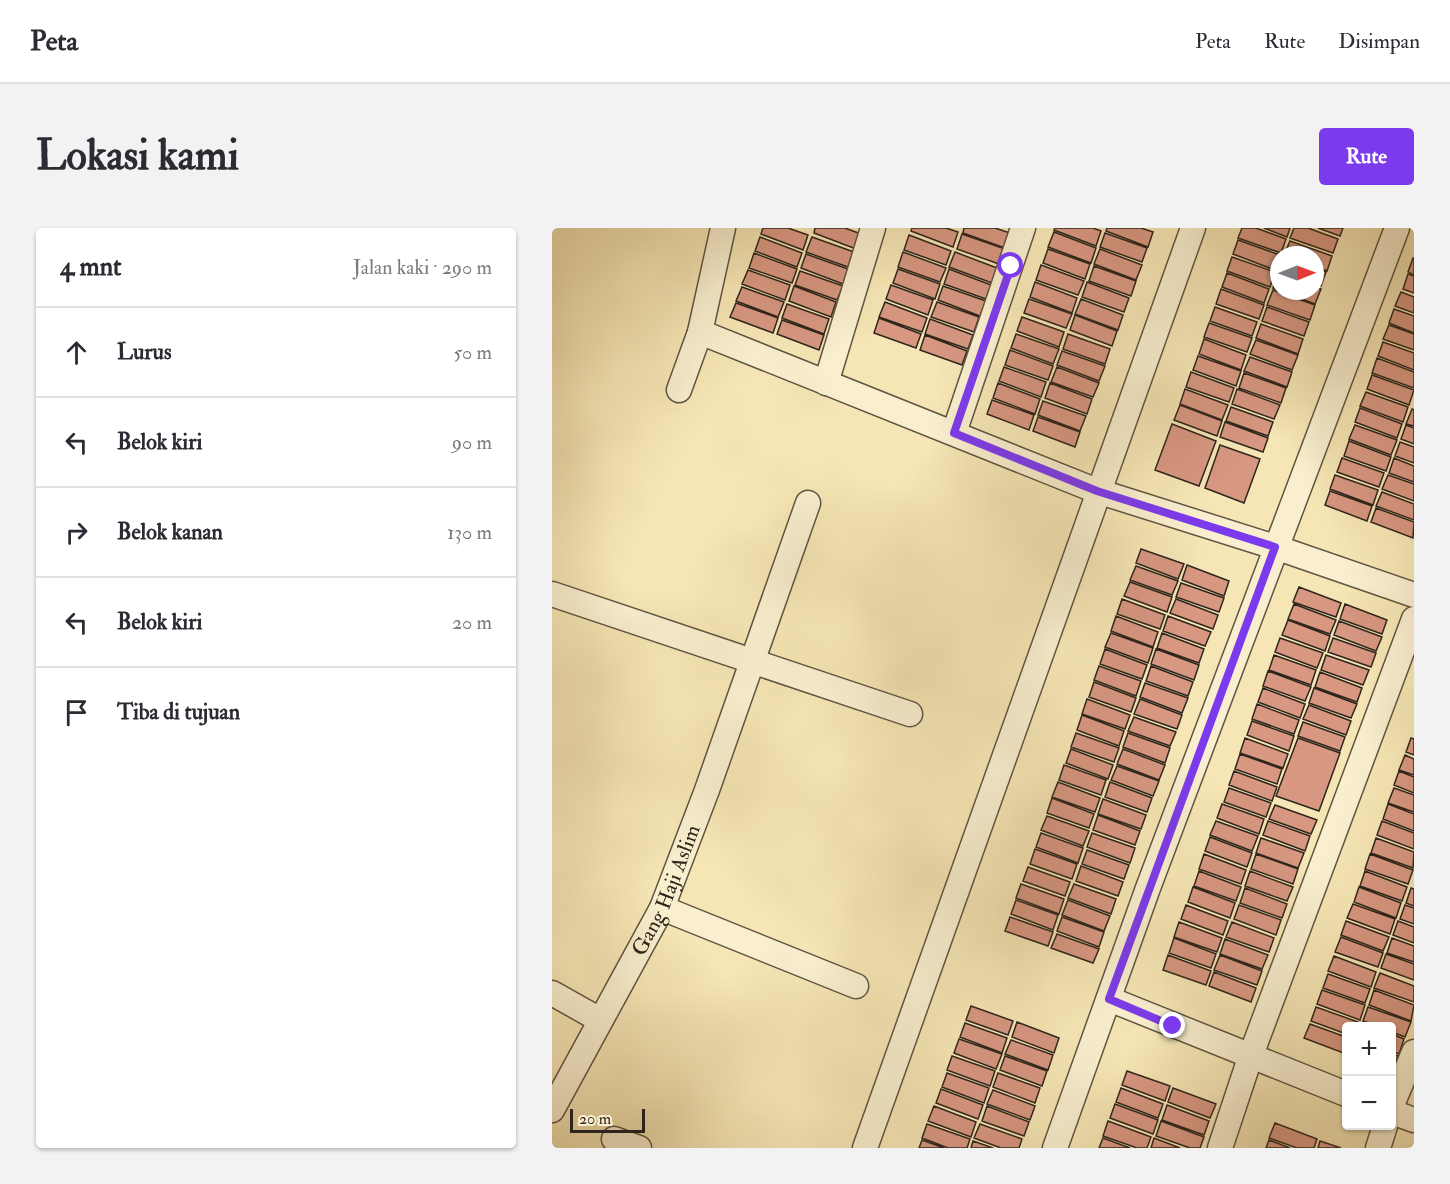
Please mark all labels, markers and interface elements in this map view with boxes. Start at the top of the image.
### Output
text: Peta [30,24,78,59]
text: Peta [1195,28,1231,55]
text: Rute [1264,28,1305,55]
text: Disimpan [1338,28,1420,55]
button: Rute [1319,128,1414,185]
text: Lokasi kami [36,130,239,182]
north arrow [1270,246,1324,300]
text: 4 mnt [60,251,121,283]
route start [997,252,1023,278]
text: Jalan kaki · 290 m [353,255,492,280]
icon: ahead [60,336,93,369]
text: Lurus [117,338,171,366]
text: 50 m [453,340,492,365]
icon: left [60,426,93,459]
text: Belok kiri [117,428,202,456]
text: 90 m [452,430,492,455]
icon: right [60,516,93,549]
text: Belok kanan [117,518,223,546]
text: 130 m [447,520,492,545]
icon: left [60,606,93,639]
text: Belok kiri [117,608,202,636]
text: 20 m [452,610,492,635]
icon: arrive [60,696,93,729]
text: Tiba di tujuan [117,698,240,726]
street label: Gang Haji Aslim [625,821,706,960]
route end [1159,1012,1185,1038]
map controls [1342,1022,1396,1130]
button: + [1342,1022,1396,1076]
button: − [1342,1076,1396,1130]
scale bar [570,1106,645,1134]
text: 20 m [579,1109,611,1129]

